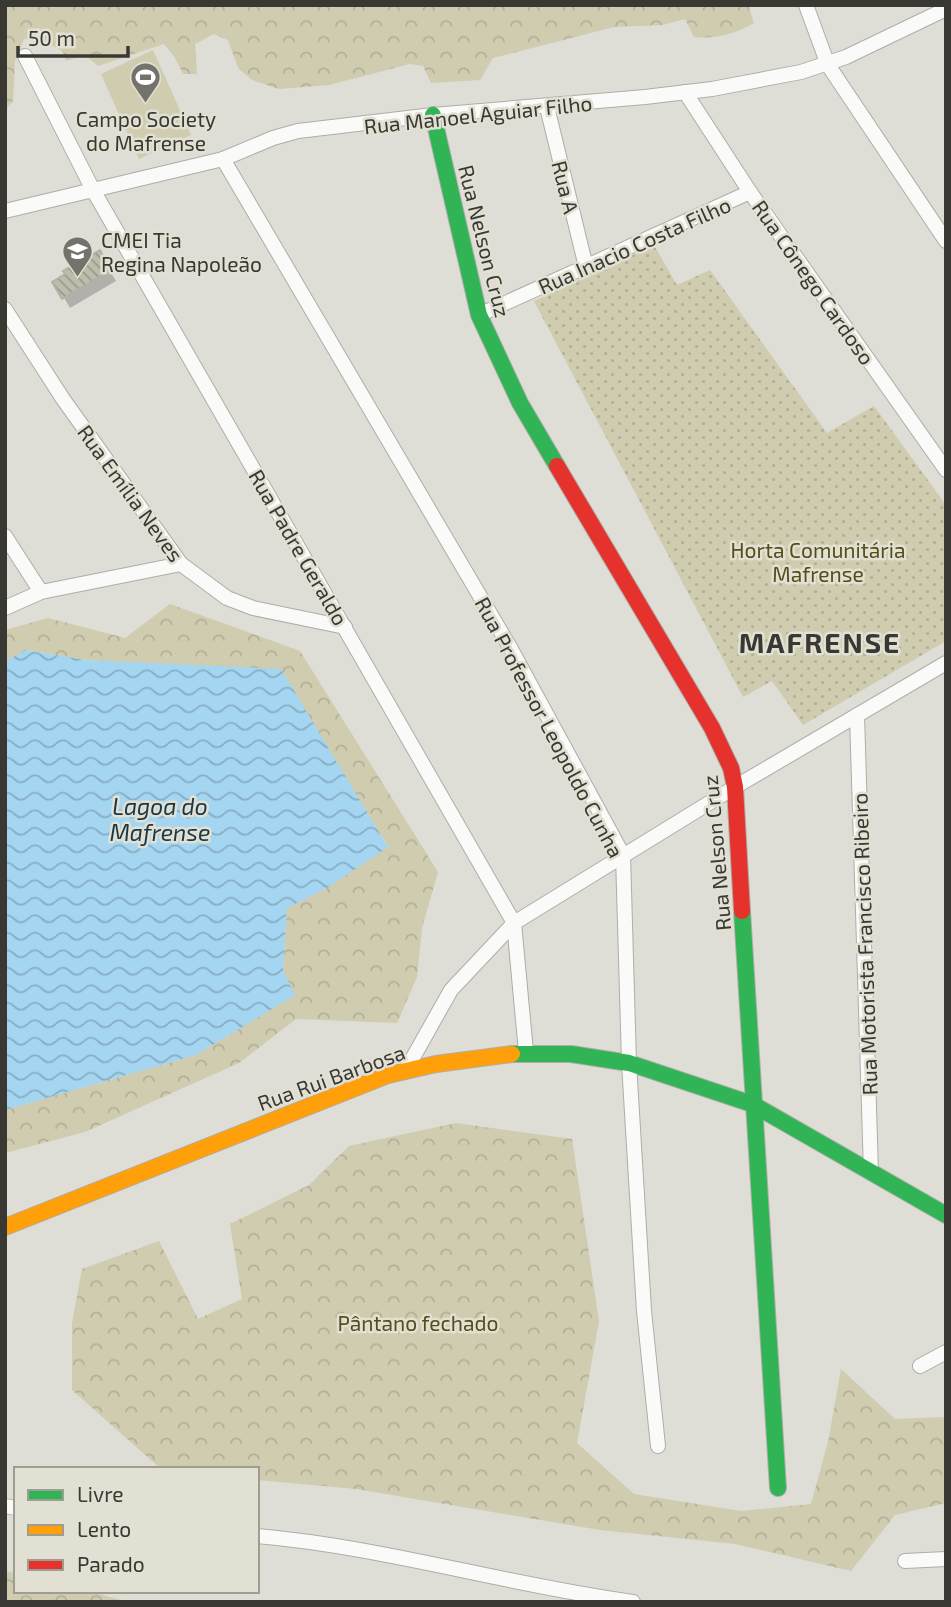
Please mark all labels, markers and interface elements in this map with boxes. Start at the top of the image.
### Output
scale bar [18,14,128,58]
text: 50 m [28,25,75,50]
sports icon: Campo Society do Mafrense [129,61,163,105]
street label: Rua Manoel Aguiar Filho [363,90,593,138]
place label: Campo Society do Mafrense [76,106,216,155]
street label: Rua A [547,158,585,216]
street label: Rua Nelson Cruz [454,162,516,320]
street label: Rua Inacio Costa Filho [534,191,734,299]
street label: Rua Cônego Cardoso [748,195,880,369]
place label: CMEI Tia Regina Napoleão [101,227,262,276]
school or university icon: CMEI Tia Regina Napoleão [61,234,95,278]
street label: Rua Emília Neves [73,420,189,566]
street label: Rua Padre Geraldo [244,465,354,629]
park label: Horta Comunitária Mafrense [731,537,905,586]
street label: Rua Professor Leopoldo Cunha [471,592,629,862]
district label: MAFRENSE [739,625,901,659]
street label: Rua Nelson Cruz [697,774,735,932]
water label: Lagoa do Mafrense [110,792,210,846]
street label: Rua Motorista Francisco Ribeiro [846,792,882,1096]
street label: Rua Rui Barbosa [254,1039,408,1115]
park label: Pântano fechado [337,1310,499,1335]
legend [14,1467,259,1593]
text: Livre [77,1481,124,1506]
text: Lento [77,1516,131,1541]
text: Parado [77,1551,145,1576]

